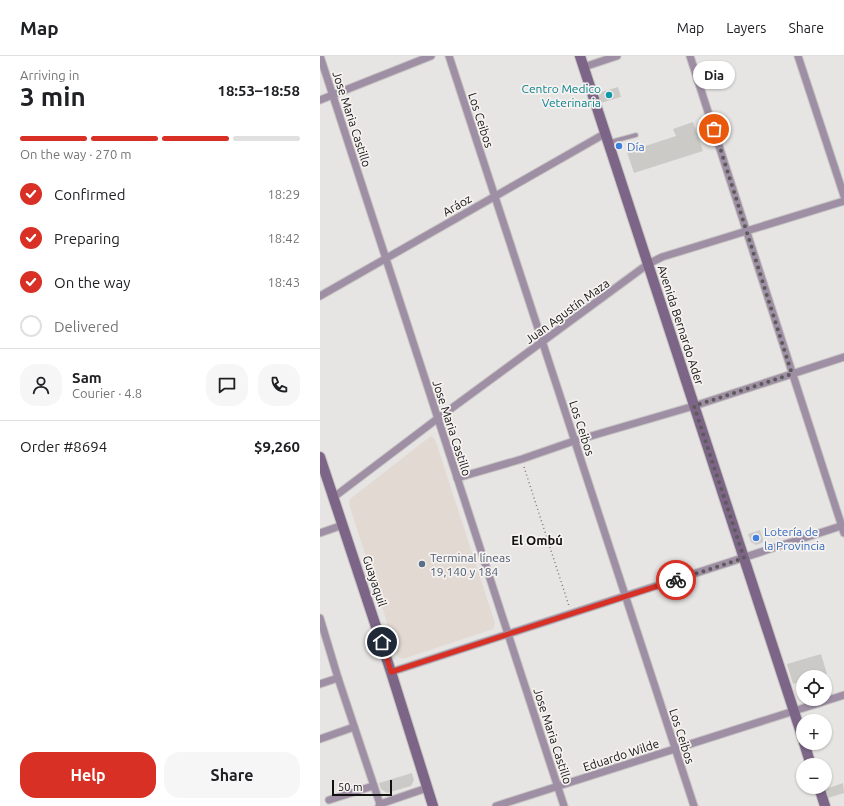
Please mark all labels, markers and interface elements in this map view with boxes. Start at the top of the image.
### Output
text: Map [20,17,59,39]
text: Map [677,20,704,36]
text: Layers [726,20,766,36]
text: Share [788,20,824,36]
callout: Dia [693,61,735,89]
text: Arriving in [20,68,79,82]
text: Dia [704,68,724,82]
street label: Jose Maria Castillo [330,69,374,169]
text: 3 min [20,82,86,111]
text: 18:53–18:58 [217,82,300,99]
place label: Centro Medico Veterinaria [522,82,601,109]
marker: Centro Medico Veterinaria [604,90,614,100]
street label: Los Ceibos [466,91,496,149]
pin [697,112,731,146]
icon: bag [703,118,725,140]
place label: Día [627,140,645,153]
marker: Día [614,141,624,151]
text: On the way · 270 m [20,147,132,161]
icon: check [20,183,42,205]
text: Confirmed [54,186,126,203]
text: 18:29 [267,187,300,201]
street label: Aráoz [440,191,474,218]
icon: check [20,227,42,249]
text: Preparing [54,230,120,247]
text: 18:42 [267,231,300,245]
street label: Avenida Bernardo Ader [656,264,707,387]
icon: check [20,271,42,293]
text: On the way [54,274,130,291]
text: 18:43 [267,275,300,289]
street label: Juan Agustín Maza [522,276,612,346]
text: Delivered [54,318,119,335]
button: person [20,364,62,406]
button: chat [206,364,248,406]
button: phone [258,364,300,406]
text: Sam [72,369,102,386]
street label: Jose Maria Castillo [430,378,474,478]
text: Courier · 4.8 [72,386,142,400]
street label: Los Ceibos [567,399,597,457]
text: Order #8694 [20,438,107,455]
text: $9,260 [254,438,300,455]
place label: Lotería de la Provincia [764,525,825,552]
district label: El Ombú [511,533,563,547]
marker: Lotería de la Provincia [751,533,761,543]
place label: Terminal líneas 19,140 y 184 [430,551,510,578]
street label: Guayaquil [361,554,389,608]
marker: Terminal líneas 19,140 y 184 [417,559,427,569]
courier [656,560,696,600]
icon: bike [665,569,687,591]
pin [365,625,399,659]
icon: home [371,631,393,653]
map controls [796,670,832,794]
button: locate [796,670,832,706]
street label: Jose Maria Castillo [531,686,575,786]
street label: Los Ceibos [667,707,697,765]
button: + [796,714,832,750]
street label: Eduardo Wilde [581,737,661,773]
button: Help [20,752,156,798]
button: Share [164,752,300,798]
button: − [796,758,832,794]
scale bar [332,778,392,797]
text: 50 m [338,781,362,793]

